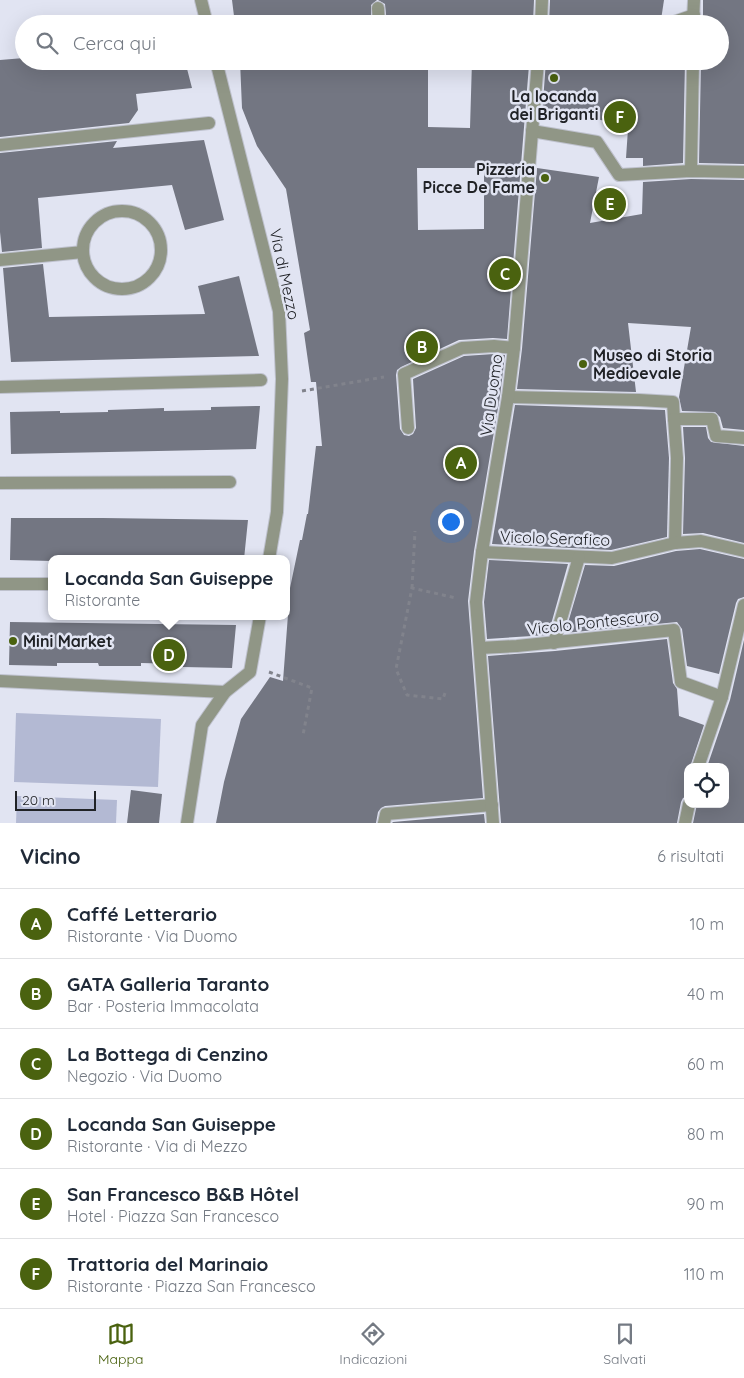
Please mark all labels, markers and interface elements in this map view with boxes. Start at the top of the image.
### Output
search box [15,15,729,70]
icon: search [33,29,61,57]
text: Cerca qui [73,31,156,55]
marker: La locanda dei Briganti [548,72,560,84]
place label: La locanda dei Briganti [510,86,598,124]
pin: F [604,98,636,136]
place label: Pizzeria Picce De Fame [423,159,535,197]
marker: Pizzeria Picce De Fame [539,172,551,184]
pin: E [594,185,626,223]
street label: Via di Mezzo [266,227,304,321]
pin: C [489,255,521,293]
pin: B [406,328,438,366]
place label: Museo di Storia Medioevale [593,345,712,383]
street label: Via Duomo [475,353,507,437]
marker: Museo di Storia Medioevale [577,358,589,370]
pin: A [445,444,477,482]
your location [438,509,464,535]
street label: Vicolo Serafico [499,526,611,550]
popup [48,555,290,620]
text: Locanda San Guiseppe [64,566,274,590]
text: Ristorante [64,590,140,610]
street label: Vicolo Pontescuro [526,605,660,639]
place label: Mini Market [23,631,113,651]
marker: Mini Market [7,635,19,647]
pin: D [153,636,185,674]
map controls [684,763,729,808]
button: locate [684,763,729,808]
scale bar [15,788,96,811]
text: 20 m [22,791,55,809]
text: Vicino [20,843,81,869]
text: 6 risultati [657,846,724,866]
text: Caffé Letterario [67,902,217,926]
text: A [31,914,41,934]
text: 10 m [690,914,724,934]
text: Ristorante · Via Duomo [67,926,237,946]
text: GATA Galleria Taranto [67,972,269,996]
text: B [31,984,41,1004]
text: 40 m [687,984,724,1004]
text: Bar · Posteria Immacolata [67,996,259,1016]
text: La Bottega di Cenzino [67,1042,268,1066]
text: C [31,1054,41,1074]
text: 60 m [687,1054,724,1074]
text: Negozio · Via Duomo [67,1066,222,1086]
text: Locanda San Guiseppe [67,1112,276,1136]
text: D [30,1124,42,1144]
text: 80 m [687,1124,724,1144]
text: Ristorante · Via di Mezzo [67,1136,248,1156]
text: San Francesco B&B Hôtel [67,1182,299,1206]
text: E [31,1194,41,1214]
text: 90 m [687,1194,724,1214]
text: Hotel · Piazza San Francesco [67,1206,279,1226]
text: Trattoria del Marinaio [67,1252,268,1276]
text: F [32,1264,41,1284]
text: 110 m [684,1264,724,1284]
text: Ristorante · Piazza San Francesco [67,1276,316,1296]
tab: Mappa [98,1320,143,1368]
tab: Indicazioni [339,1320,407,1368]
tab: Salvati [603,1320,646,1368]

